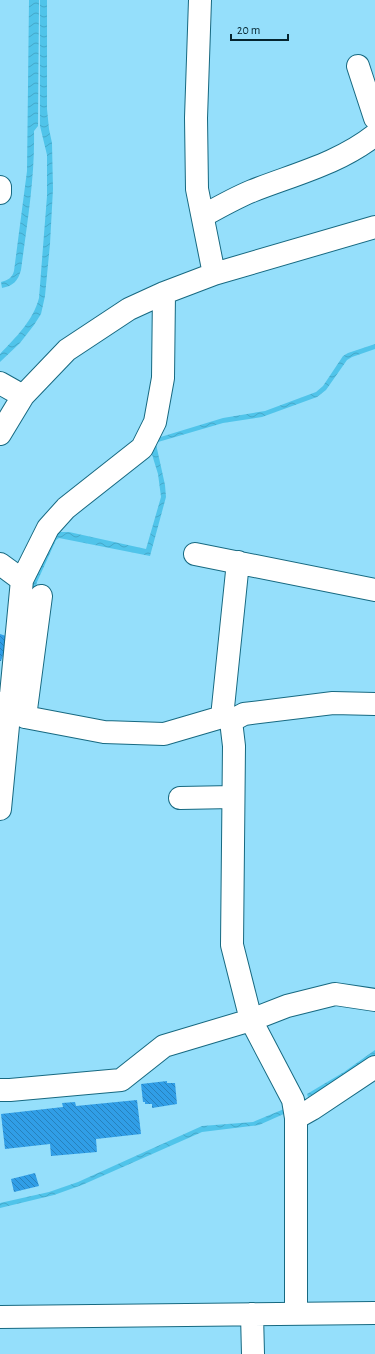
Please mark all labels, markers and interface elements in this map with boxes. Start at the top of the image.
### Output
scale bar [231,16,288,42]
text: 20 m [237,24,260,36]

